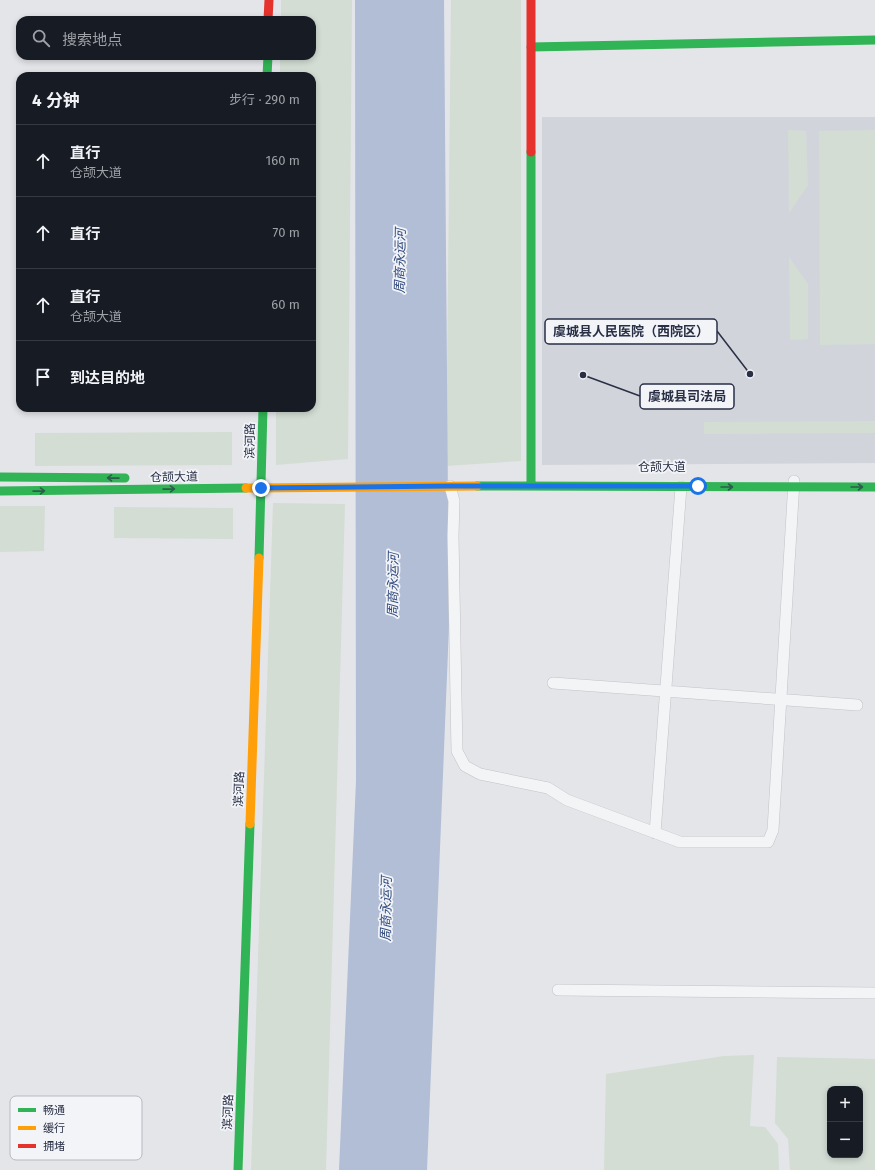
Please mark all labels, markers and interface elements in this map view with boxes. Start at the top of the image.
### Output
search box [16,16,316,60]
icon: search [30,27,52,49]
text: 搜索地点 [62,31,122,49]
text: 4 分钟 [32,90,80,111]
text: 步行 · 290 m [229,92,300,107]
text: 直行 [70,144,100,162]
icon: ahead [32,150,54,172]
text: 160 m [266,153,300,168]
text: 仓颉大道 [70,165,122,180]
icon: ahead [32,222,54,244]
text: 直行 [70,225,100,243]
text: 70 m [273,225,300,240]
water label: 周商永运河 [392,225,408,294]
text: 直行 [70,288,100,306]
icon: ahead [32,294,54,316]
text: 60 m [271,297,300,312]
text: 仓颉大道 [70,309,122,324]
callout: 虞城县人民医院（西院区） [545,319,717,344]
text: 虞城县人民医院（西院区） [553,324,709,339]
icon: arrive [32,366,54,388]
text: 到达目的地 [70,369,145,387]
callout: 虞城县司法局 [640,384,734,409]
text: 虞城县司法局 [648,389,726,404]
street label: 滨河路 [243,423,257,459]
street label: 仓颉大道 [638,460,686,474]
street label: 仓颉大道 [150,470,198,484]
one-way arrow [107,474,120,482]
route start [689,477,707,495]
route end [252,479,270,497]
one-way arrow [720,483,733,491]
one-way arrow [850,483,863,491]
one-way arrow [162,485,175,493]
one-way arrow [32,487,45,495]
water label: 周商永运河 [385,549,401,618]
street label: 滨河路 [231,771,247,807]
water label: 周商永运河 [378,873,394,942]
map controls [827,1086,863,1158]
button: + [827,1086,863,1122]
street label: 滨河路 [220,1094,236,1130]
legend [10,1096,142,1160]
text: 畅通 [43,1104,65,1117]
text: 缓行 [43,1122,65,1135]
button: − [827,1122,863,1158]
text: 拥堵 [43,1140,65,1153]

